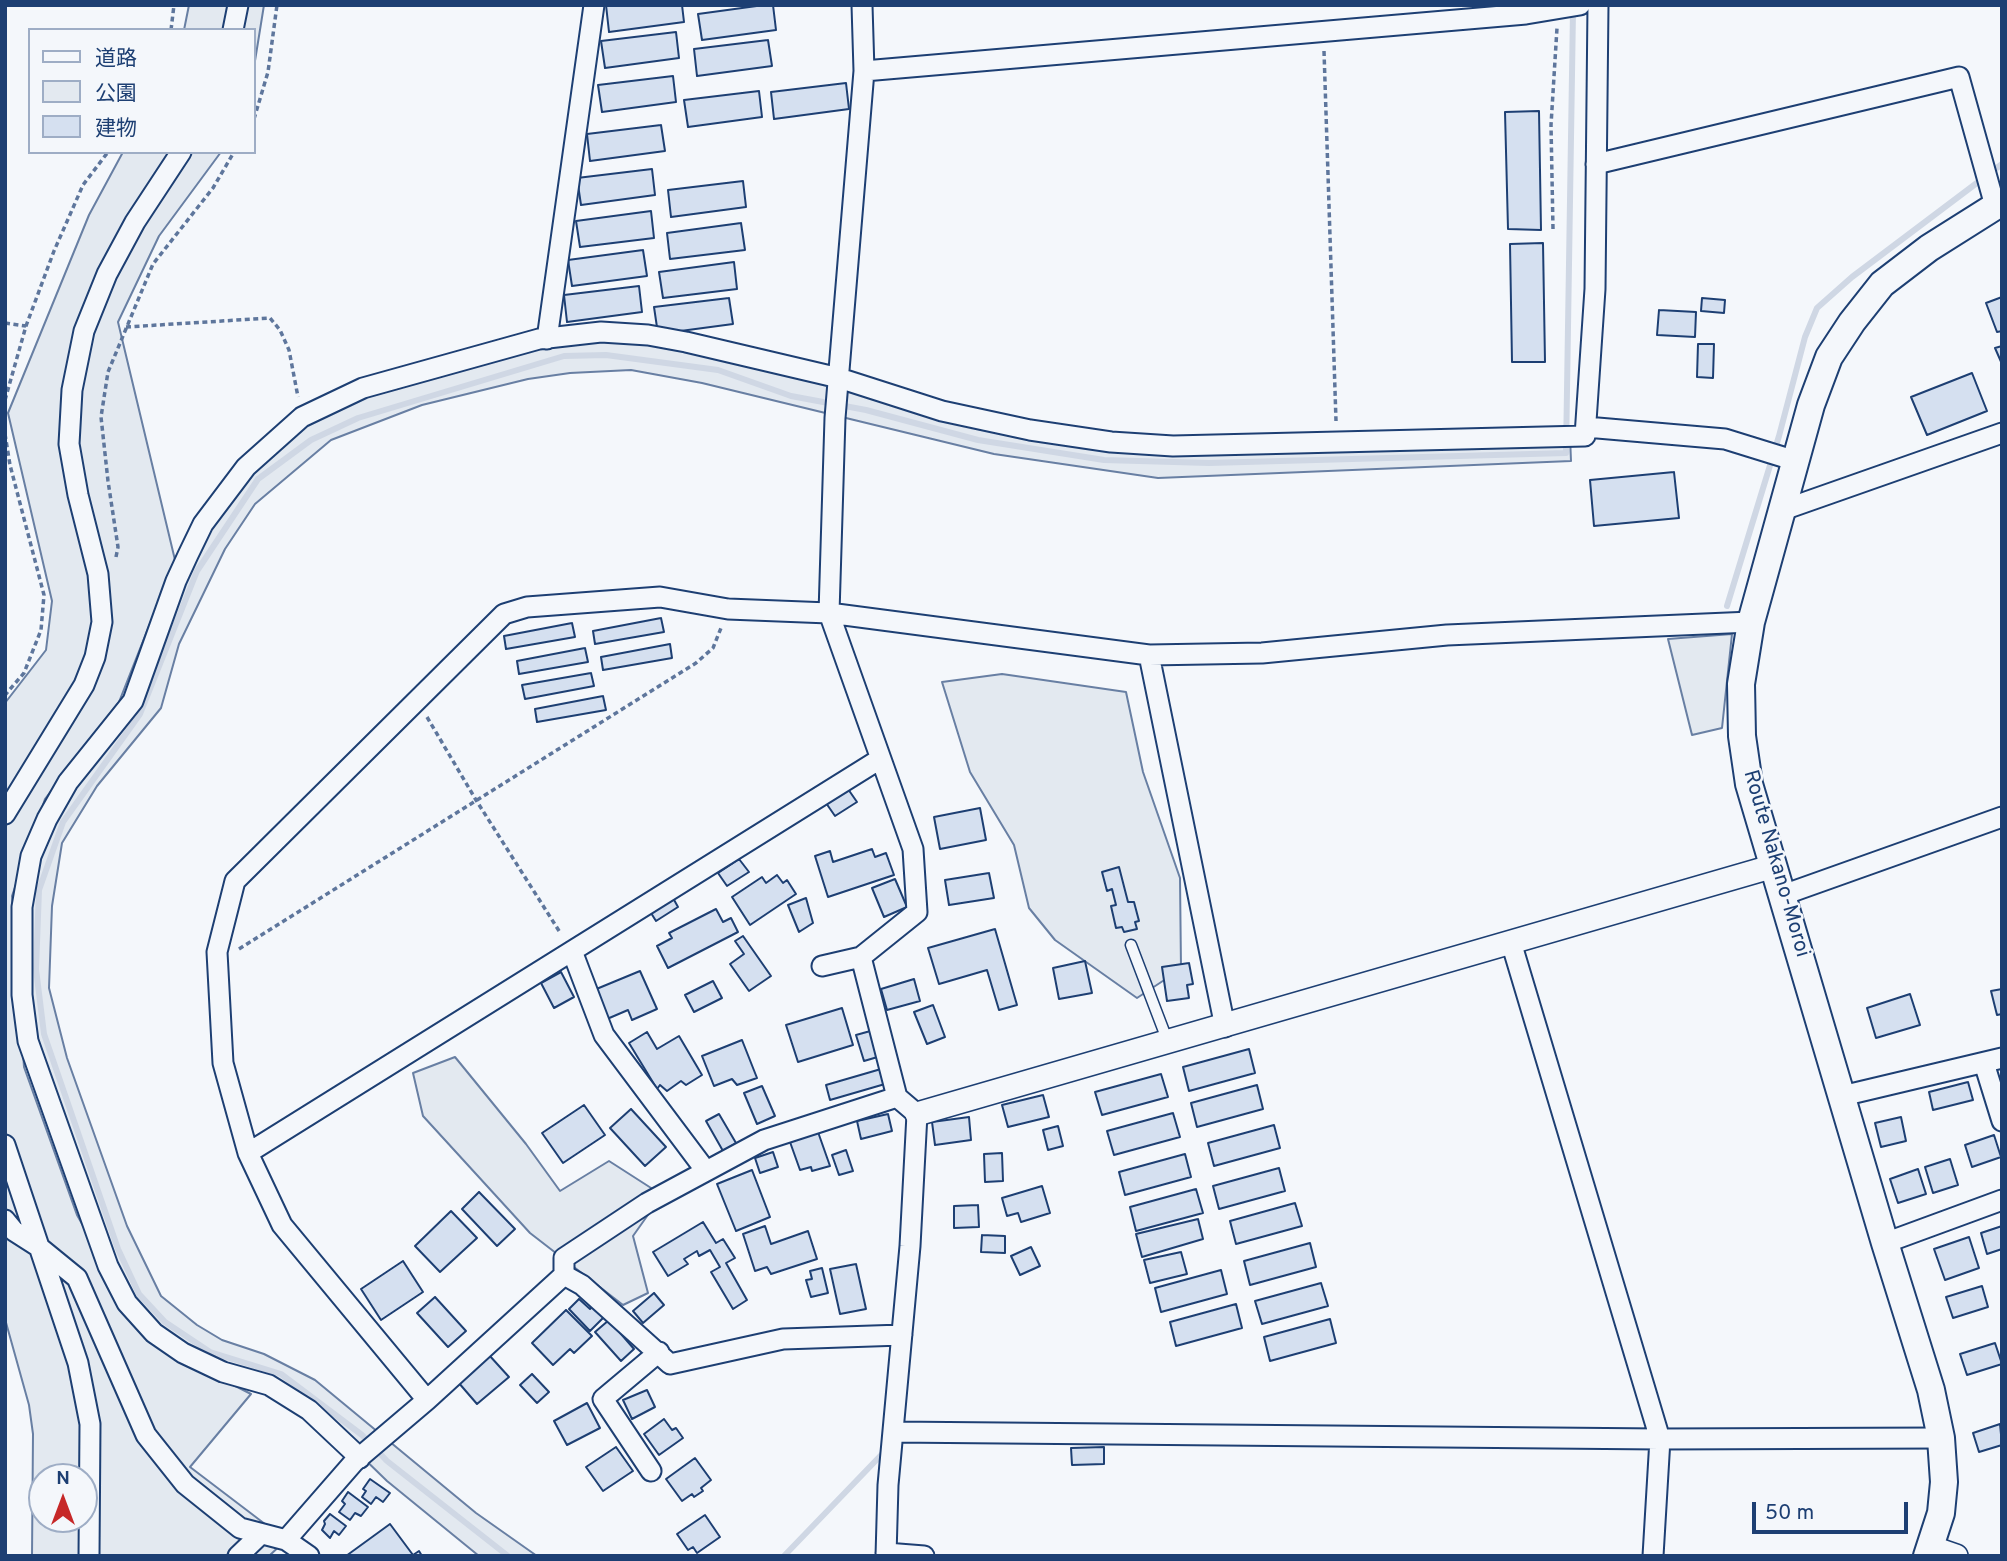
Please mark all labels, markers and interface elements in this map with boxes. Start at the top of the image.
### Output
legend [28,28,256,154]
text: 道路 [95,46,137,73]
text: 公園 [95,81,137,108]
text: 建物 [95,116,137,143]
street label: Route Nakano-Moroi [1736,767,1814,961]
north arrow [28,1463,98,1533]
text: N [56,1467,70,1491]
scale bar [1755,1488,1911,1532]
text: 50 m [1765,1500,1814,1527]

